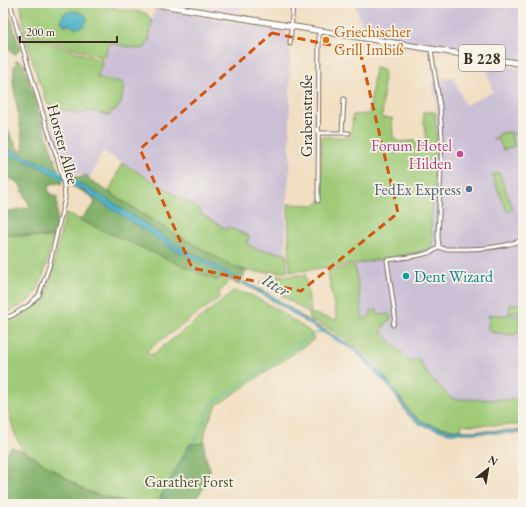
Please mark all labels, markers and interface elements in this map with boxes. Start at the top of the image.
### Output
scale bar [20,18,117,44]
place label: Griechischer Grill Imbiß [334,21,412,60]
text: 200 m [26,24,56,40]
marker: Griechischer Grill Imbiß [321,35,331,45]
road number: B 228 [459,45,505,71]
street label: Grabenstraße [296,75,317,157]
street label: Horster Allee [42,102,84,186]
place label: Forum Hotel Hilden [371,135,453,174]
marker: Forum Hotel Hilden [455,149,465,159]
place label: FedEx Express [374,179,461,200]
marker: FedEx Express [464,184,474,194]
place label: Dent Wizard [414,266,494,287]
water label: Itter [257,268,295,303]
marker: Dent Wizard [401,271,411,281]
north arrow [468,449,508,489]
text: N [486,452,501,469]
park label: Garather Forst [145,471,234,492]

